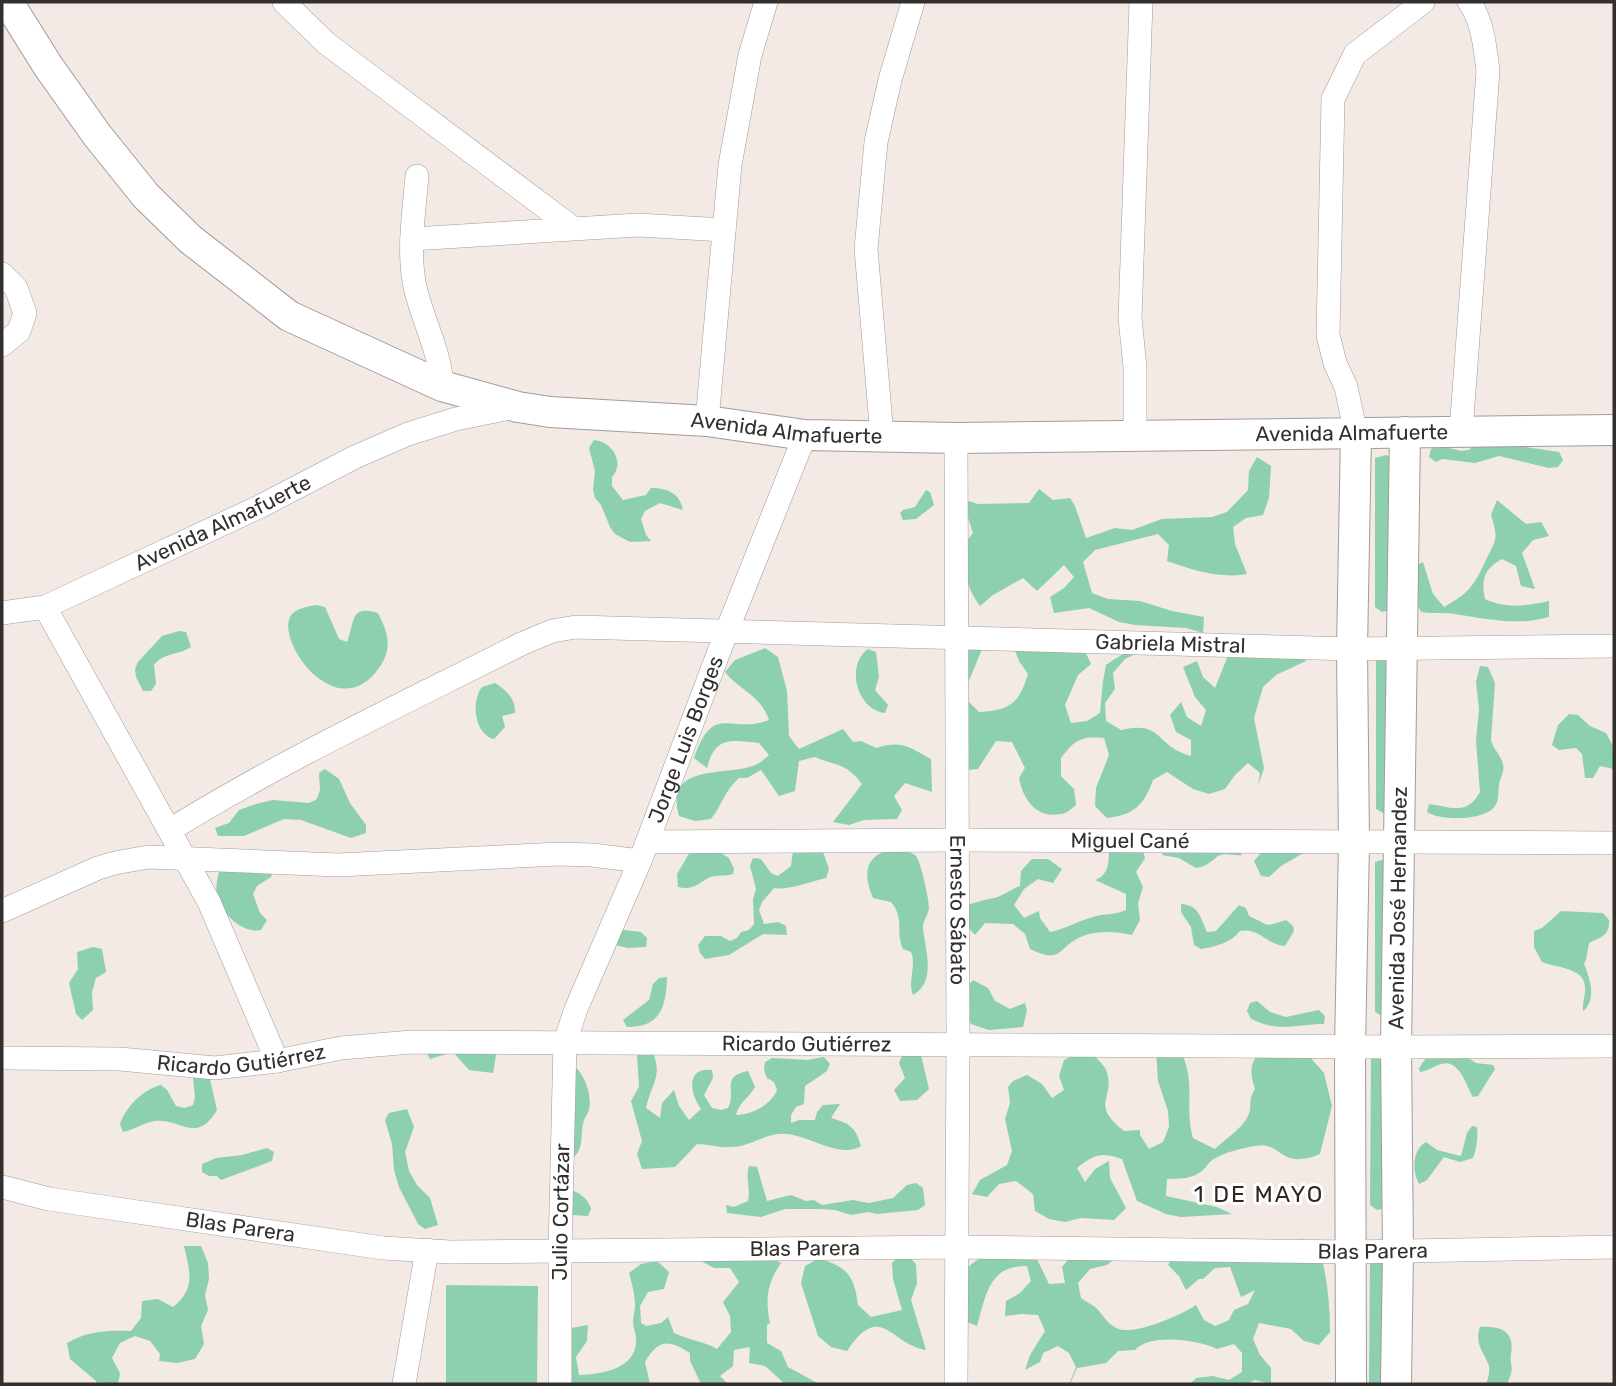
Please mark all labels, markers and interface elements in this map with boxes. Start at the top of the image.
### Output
street label: Avenida Almafuerte [690,407,883,449]
street label: Avenida Almafuerte [1255,419,1448,446]
street label: Avenida Almafuerte [130,469,315,575]
street label: Gabriela Mistral [1095,629,1246,658]
street label: Jorge Luis Borges [643,652,728,826]
street label: Avenida José Hernandez [1383,786,1412,1030]
street label: Miguel Cané [1070,828,1190,853]
street label: Ernesto Sábato [945,835,971,985]
street label: Ricardo Gutiérrez [722,1031,892,1056]
street label: Ricardo Gutiérrez [156,1038,327,1080]
street label: Julio Cortázar [547,1143,575,1281]
district label: 1 DE MAYO [1194,1180,1324,1208]
street label: Blas Parera [184,1206,297,1247]
street label: Blas Parera [749,1235,860,1261]
street label: Blas Parera [1317,1238,1428,1264]

